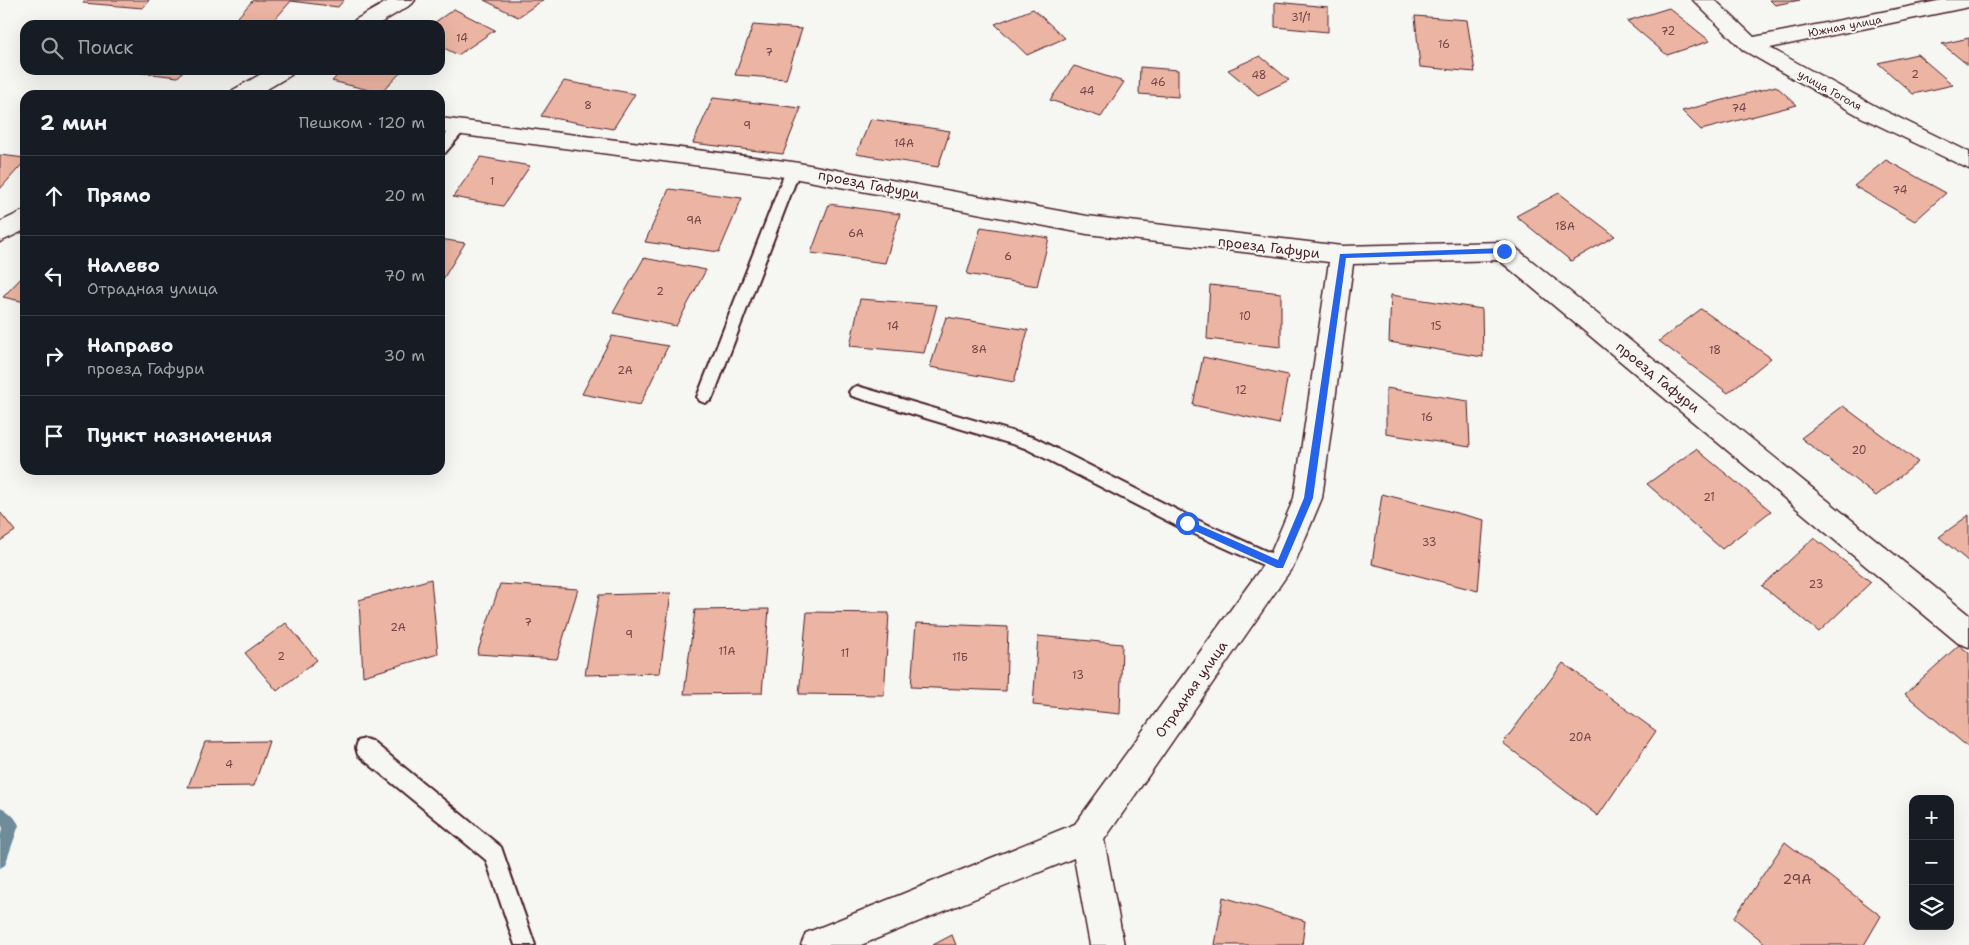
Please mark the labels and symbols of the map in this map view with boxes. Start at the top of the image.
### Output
house number: 31/1 [1291,10,1311,25]
street label: Южная улица [1807,12,1883,41]
house number: 72 [1661,24,1675,39]
house number: 14 [456,31,468,46]
house number: 16 [1438,37,1450,52]
house number: 7 [765,45,773,60]
street label: улица Гоголя [1795,67,1864,114]
house number: 2 [1911,67,1919,82]
house number: 48 [1251,68,1267,83]
house number: 46 [1150,75,1166,90]
house number: 44 [1079,84,1095,99]
house number: 8 [584,98,592,113]
house number: 74 [1732,101,1747,116]
house number: 9 [743,118,751,133]
house number: 14А [894,136,914,151]
street label: проезд Гафури [817,165,921,203]
house number: 1 [490,174,494,189]
house number: 74 [1893,183,1908,198]
house number: 9А [686,213,702,228]
house number: 18А [1555,219,1575,234]
house number: 6А [848,226,864,241]
street label: проезд Гафури [1217,232,1321,262]
route end [1493,240,1516,263]
house number: 6 [1004,249,1012,264]
house number: 2 [656,284,664,299]
house number: 10 [1239,309,1251,324]
house number: 14 [887,319,899,334]
house number: 15 [1430,319,1442,334]
street label: проезд Гафури [1612,338,1704,416]
house number: 8А [971,342,987,357]
house number: 18 [1709,343,1721,358]
house number: 2А [617,363,633,378]
house number: 12 [1235,383,1247,398]
house number: 16 [1421,410,1433,425]
house number: 20 [1851,443,1867,458]
house number: 21 [1703,490,1715,505]
route start [1176,512,1199,535]
house number: 33 [1422,535,1436,550]
house number: 23 [1809,577,1823,592]
house number: 7 [524,615,532,630]
house number: 2А [390,620,406,635]
house number: 9 [625,627,633,642]
street label: Отрадная улица [1151,637,1231,741]
house number: 11А [719,644,735,659]
house number: 11 [841,646,849,661]
house number: 2 [277,649,285,664]
house number: 11Б [952,650,968,665]
house number: 13 [1072,668,1084,683]
house number: 20А [1568,730,1592,745]
house number: 4 [225,757,233,772]
house number: 29А [1782,870,1812,888]

